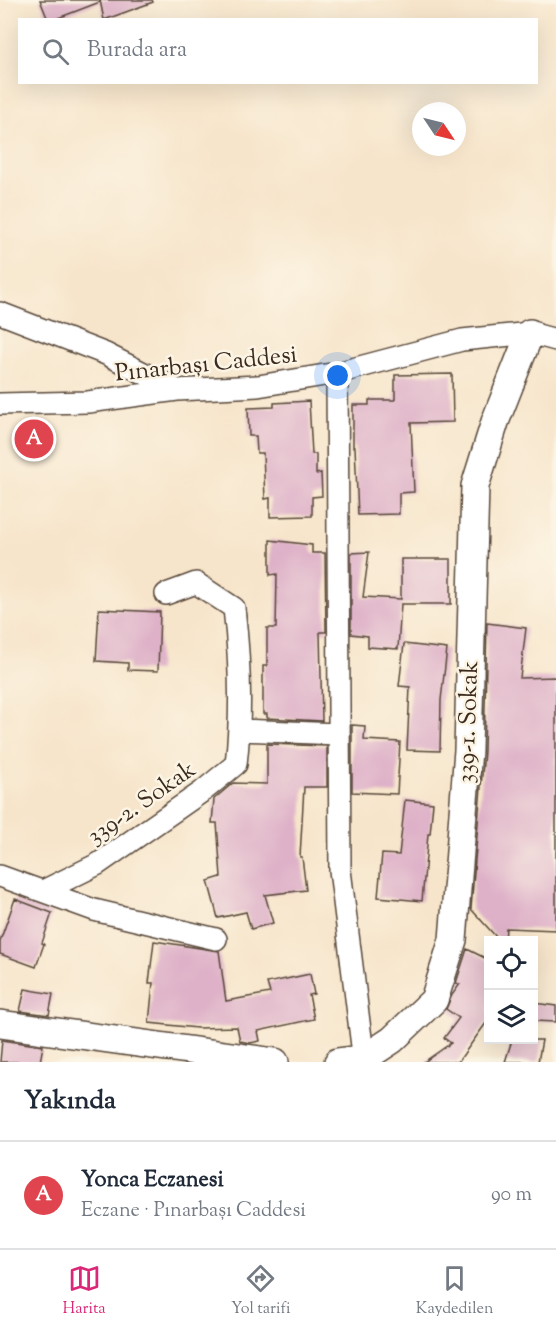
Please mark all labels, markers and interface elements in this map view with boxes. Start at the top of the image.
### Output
search box [18,18,538,84]
icon: search [39,35,72,68]
text: Burada ara [87,35,187,67]
north arrow [412,102,466,156]
street label: Pınarbaşı Caddesi [113,338,299,391]
your location [323,361,352,390]
pin: A [15,416,54,462]
street label: 339-1. Sokak [450,660,488,784]
street label: 339-2. Sokak [81,754,203,854]
map controls [484,936,538,1044]
button: locate [484,936,538,990]
button: layers [484,990,538,1044]
text: Yakında [24,1083,116,1120]
text: Yonca Eczanesi [81,1165,224,1197]
text: A [35,1181,52,1210]
text: 90 m [491,1181,532,1210]
text: Eczane · Pınarbaşı Caddesi [81,1197,306,1226]
tab: Harita [63,1262,106,1321]
tab: Yol tarifi [231,1262,291,1321]
tab: Kaydedilen [416,1262,493,1321]

